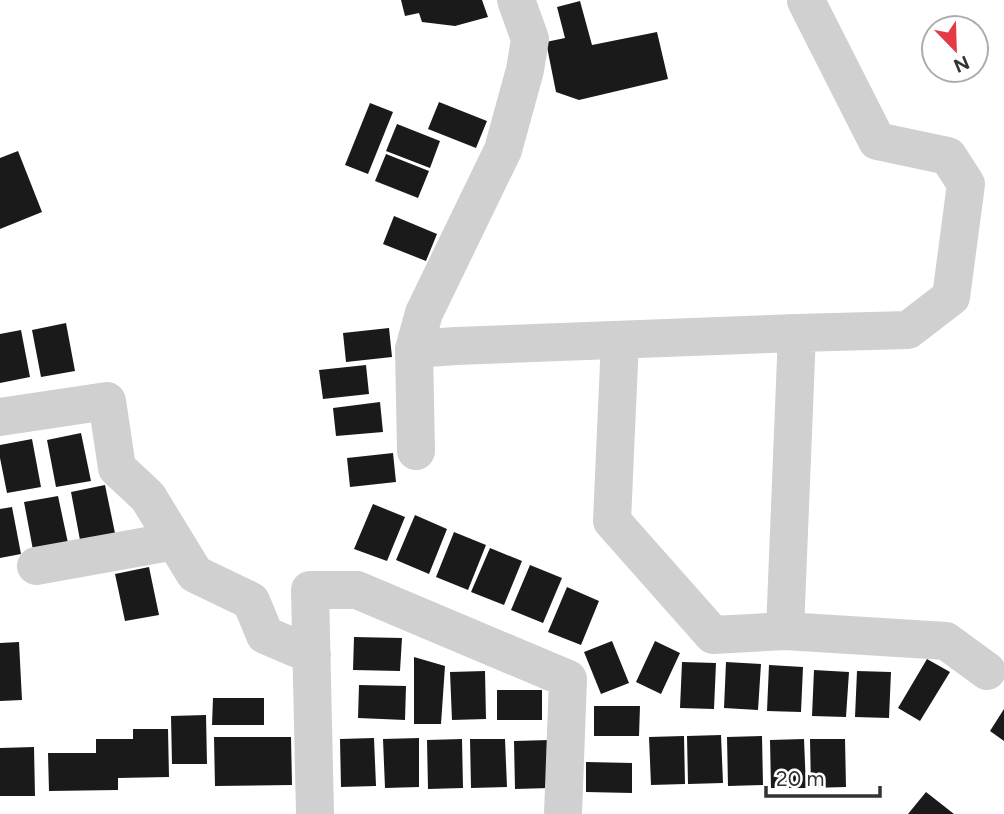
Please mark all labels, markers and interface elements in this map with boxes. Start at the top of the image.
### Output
north arrow [920,14,990,84]
text: N [950,51,973,78]
scale bar [766,754,880,798]
text: 20 m [776,766,824,791]

